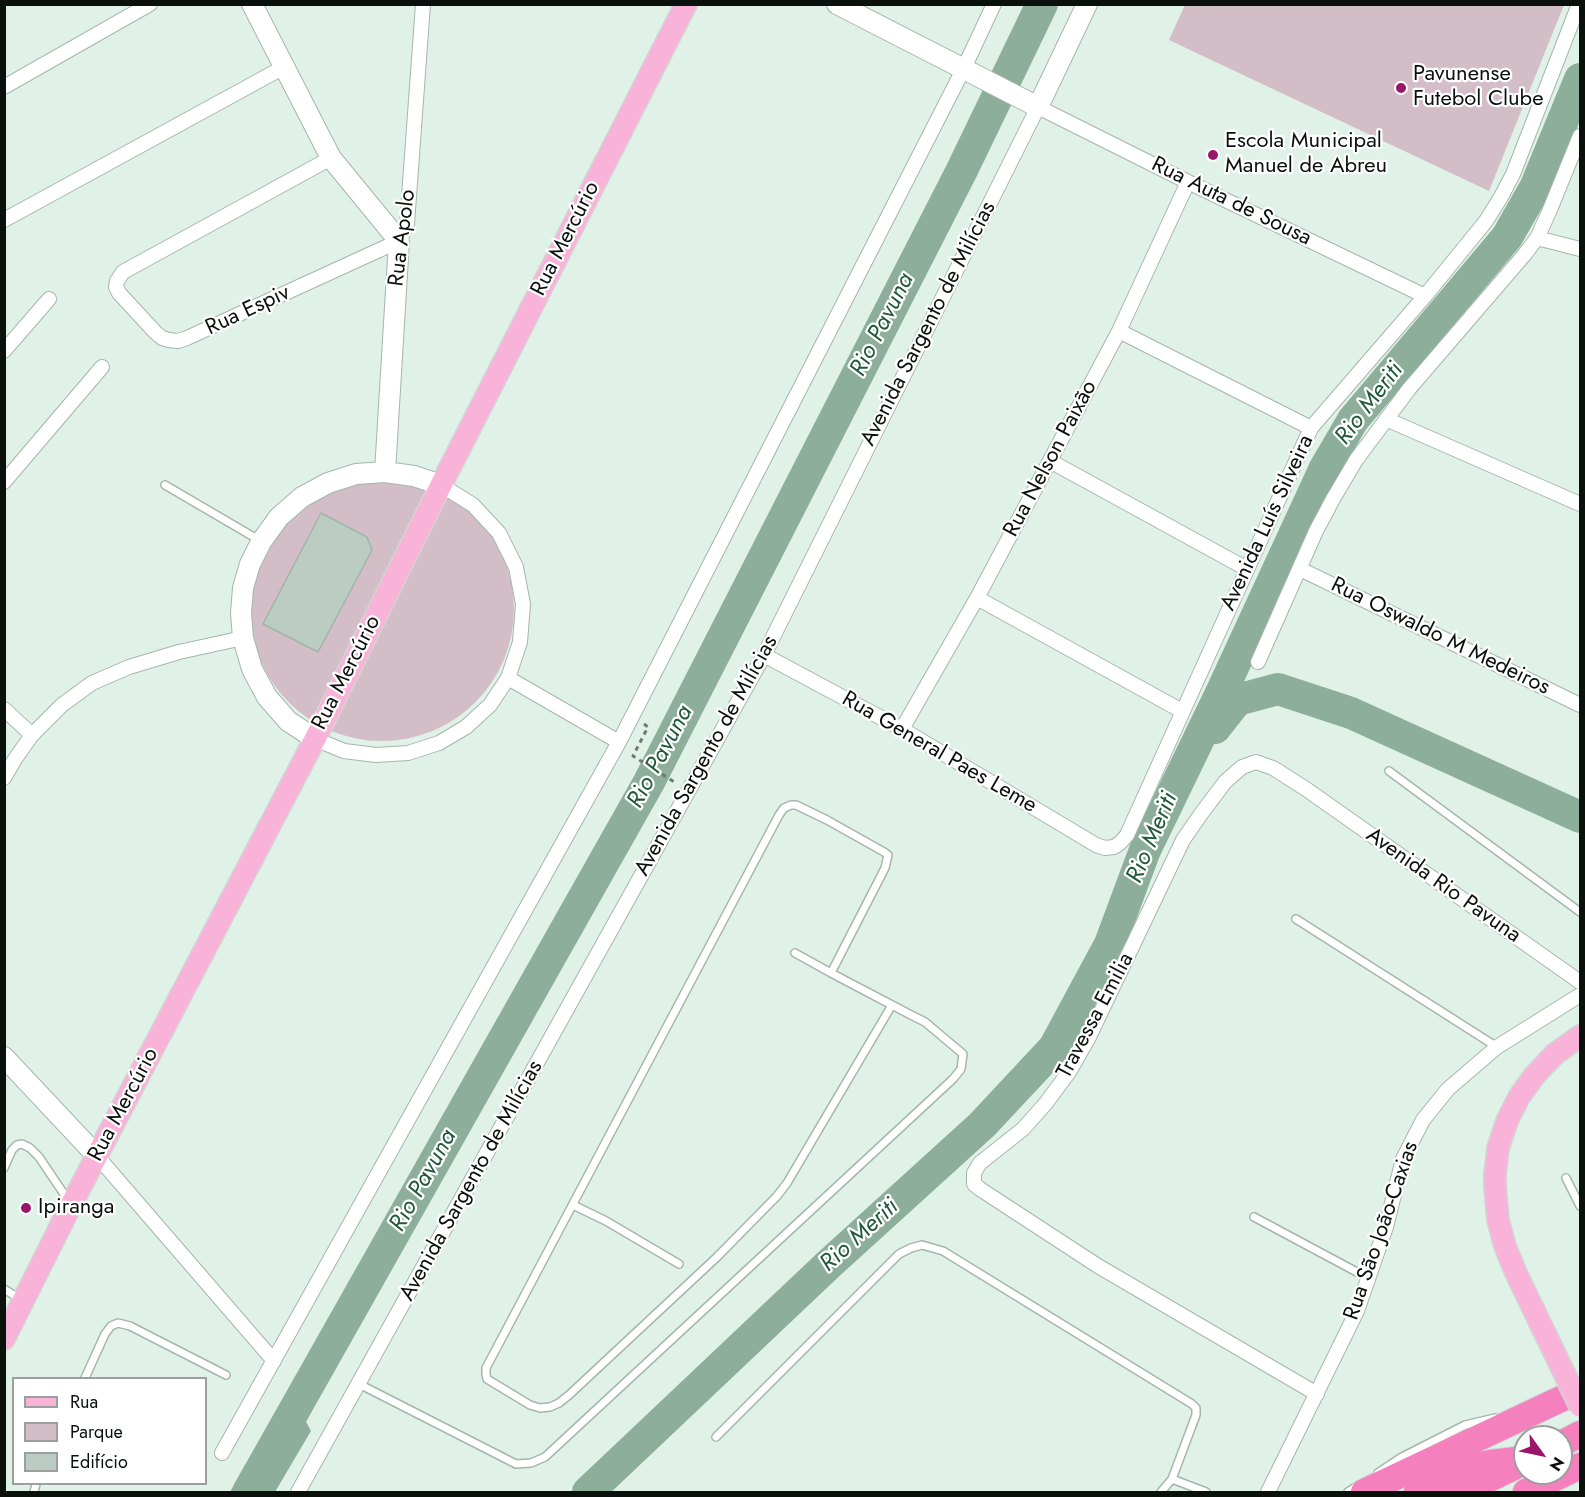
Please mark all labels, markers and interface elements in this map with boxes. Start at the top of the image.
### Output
place label: Pavunense Futebol Clube [1413,62,1543,113]
marker: Pavunense Futebol Clube [1394,81,1408,95]
place label: Escola Municipal Manuel de Abreu [1225,129,1387,180]
marker: Escola Municipal Manuel de Abreu [1206,148,1220,162]
street label: Rua Auta de Sousa [1147,152,1315,252]
street label: Rua Mercúrio [526,177,606,301]
street label: Rua Apolo [384,188,422,288]
street label: Avenida Sargento de Milícias [856,197,1002,451]
water label: Rio Pavuna [845,268,921,382]
street label: Rua Espiv [202,280,294,342]
water label: Rio Meriti [1330,357,1410,451]
street label: Rua Nelson Paixão [999,376,1103,542]
street label: Avenida Luís Silveira [1216,431,1320,615]
street label: Rua Oswaldo M Medeiros [1326,572,1554,702]
street label: Rua Mercúrio [307,611,387,735]
street label: Avenida Sargento de Milícias [630,631,784,881]
street label: Rua General Paes Leme [837,686,1041,820]
water label: Rio Pavuna [622,701,700,813]
water label: Rio Meriti [1121,788,1185,888]
street label: Avenida Rio Pavuna [1360,823,1526,949]
street label: Travessa Emilia [1052,949,1140,1083]
street label: Rua Mercúrio [83,1044,165,1166]
street label: Avenida Sargento de Milícias [395,1056,549,1306]
water label: Rio Pavuna [384,1125,464,1237]
street label: Rua São João-Caxias [1339,1138,1425,1324]
water label: Rio Meriti [815,1193,905,1279]
place label: Ipiranga [38,1195,114,1221]
marker: Ipiranga [19,1201,33,1215]
legend [12,1377,207,1485]
text: Rua [70,1389,98,1415]
text: Parque [70,1419,123,1445]
north arrow [1513,1425,1573,1485]
text: Edifício [70,1449,128,1475]
text: N [1544,1452,1570,1476]

